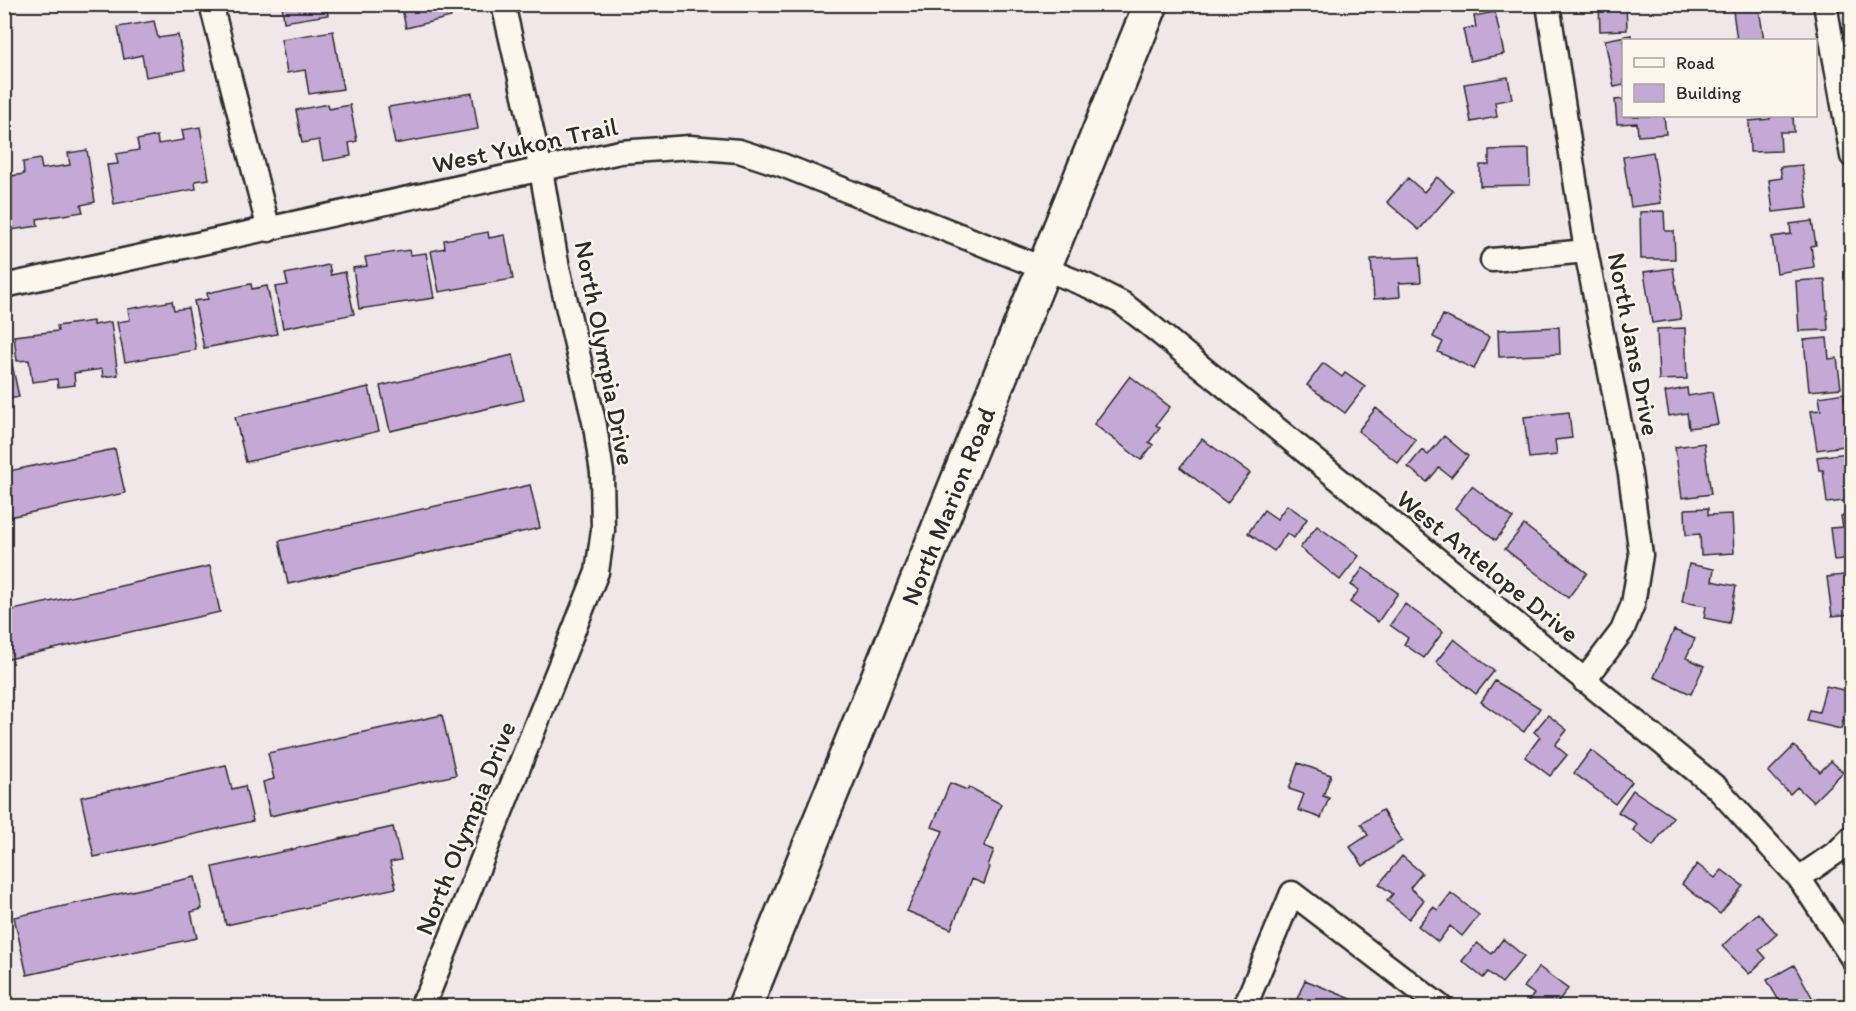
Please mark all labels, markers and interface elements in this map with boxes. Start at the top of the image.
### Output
legend [1622,39,1817,117]
text: Road [1676,52,1715,74]
text: Building [1676,82,1742,104]
street label: West Yukon Trail [429,110,621,180]
street label: North Olympia Drive [568,238,642,468]
street label: North Jans Drive [1601,250,1667,438]
street label: North Marion Road [894,402,1002,610]
street label: West Antelope Drive [1390,483,1586,649]
street label: North Olympia Drive [407,716,523,940]

